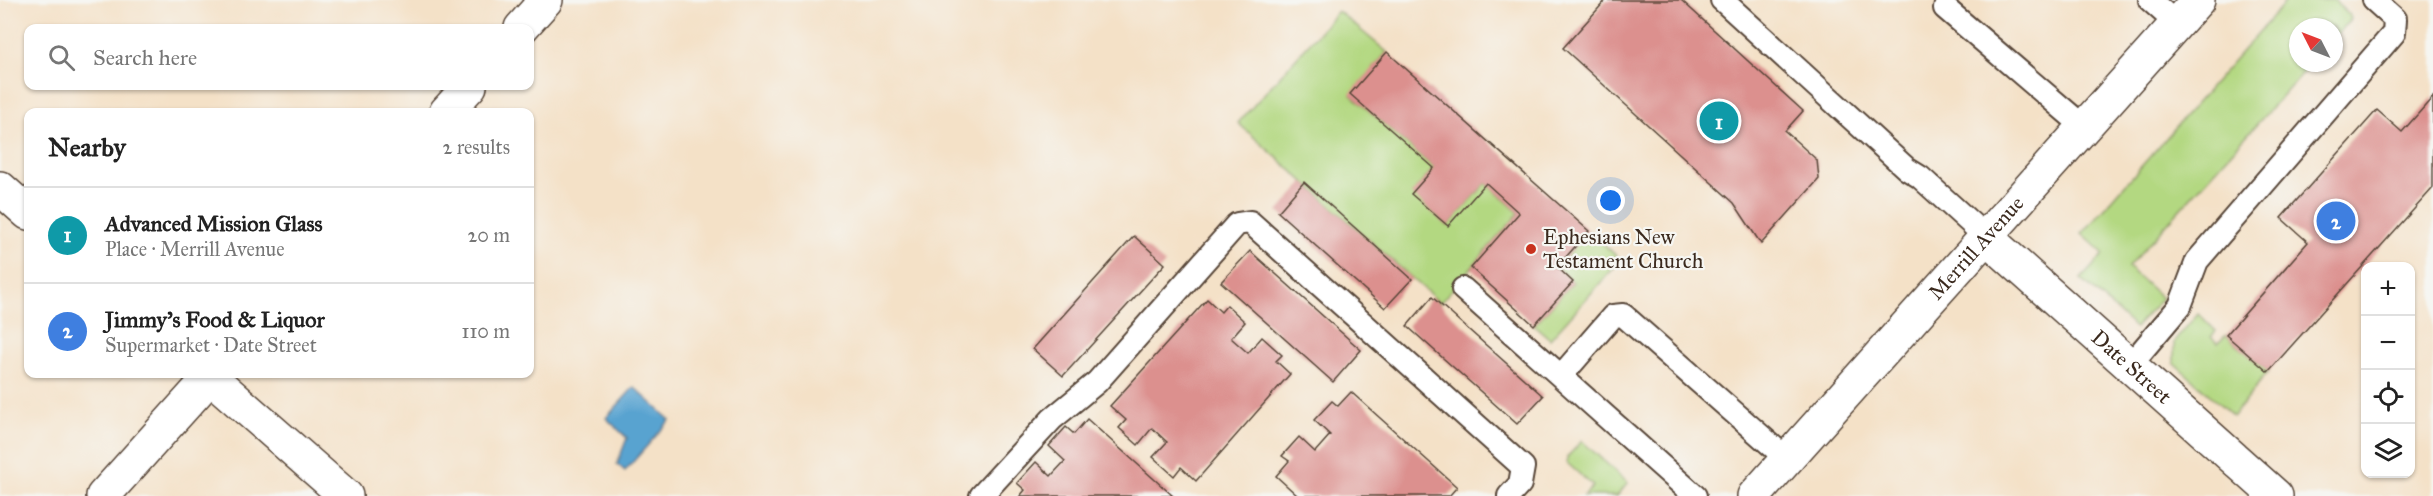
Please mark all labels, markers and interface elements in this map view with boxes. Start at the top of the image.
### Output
north arrow [2289,18,2343,72]
search box [24,24,534,90]
icon: search [45,41,78,74]
text: Search here [93,44,197,71]
pin: 1 [1700,98,1738,144]
text: Nearby [48,131,126,163]
text: 2 results [442,135,510,159]
your location [1596,186,1625,215]
street label: Merrill Avenue [1923,190,2030,305]
pin: 2 [2316,198,2356,244]
text: Advanced Mission Glass [105,210,323,237]
text: 1 [64,223,71,247]
text: 20 m [467,223,510,247]
place label: Ephesians New Testament Church [1543,224,1704,274]
text: Place · Merrill Avenue [105,237,284,261]
marker: Ephesians New Testament Church [1524,242,1538,256]
map controls [2361,262,2415,478]
button: + [2361,262,2415,316]
text: Jimmy's Food & Liquor [105,306,325,333]
button: − [2361,316,2415,370]
text: 2 [63,319,72,343]
text: 110 m [462,319,510,343]
street label: Date Street [2086,324,2177,410]
text: Supermarket · Date Street [105,333,317,357]
button: locate [2361,370,2415,424]
button: layers [2361,424,2415,478]

